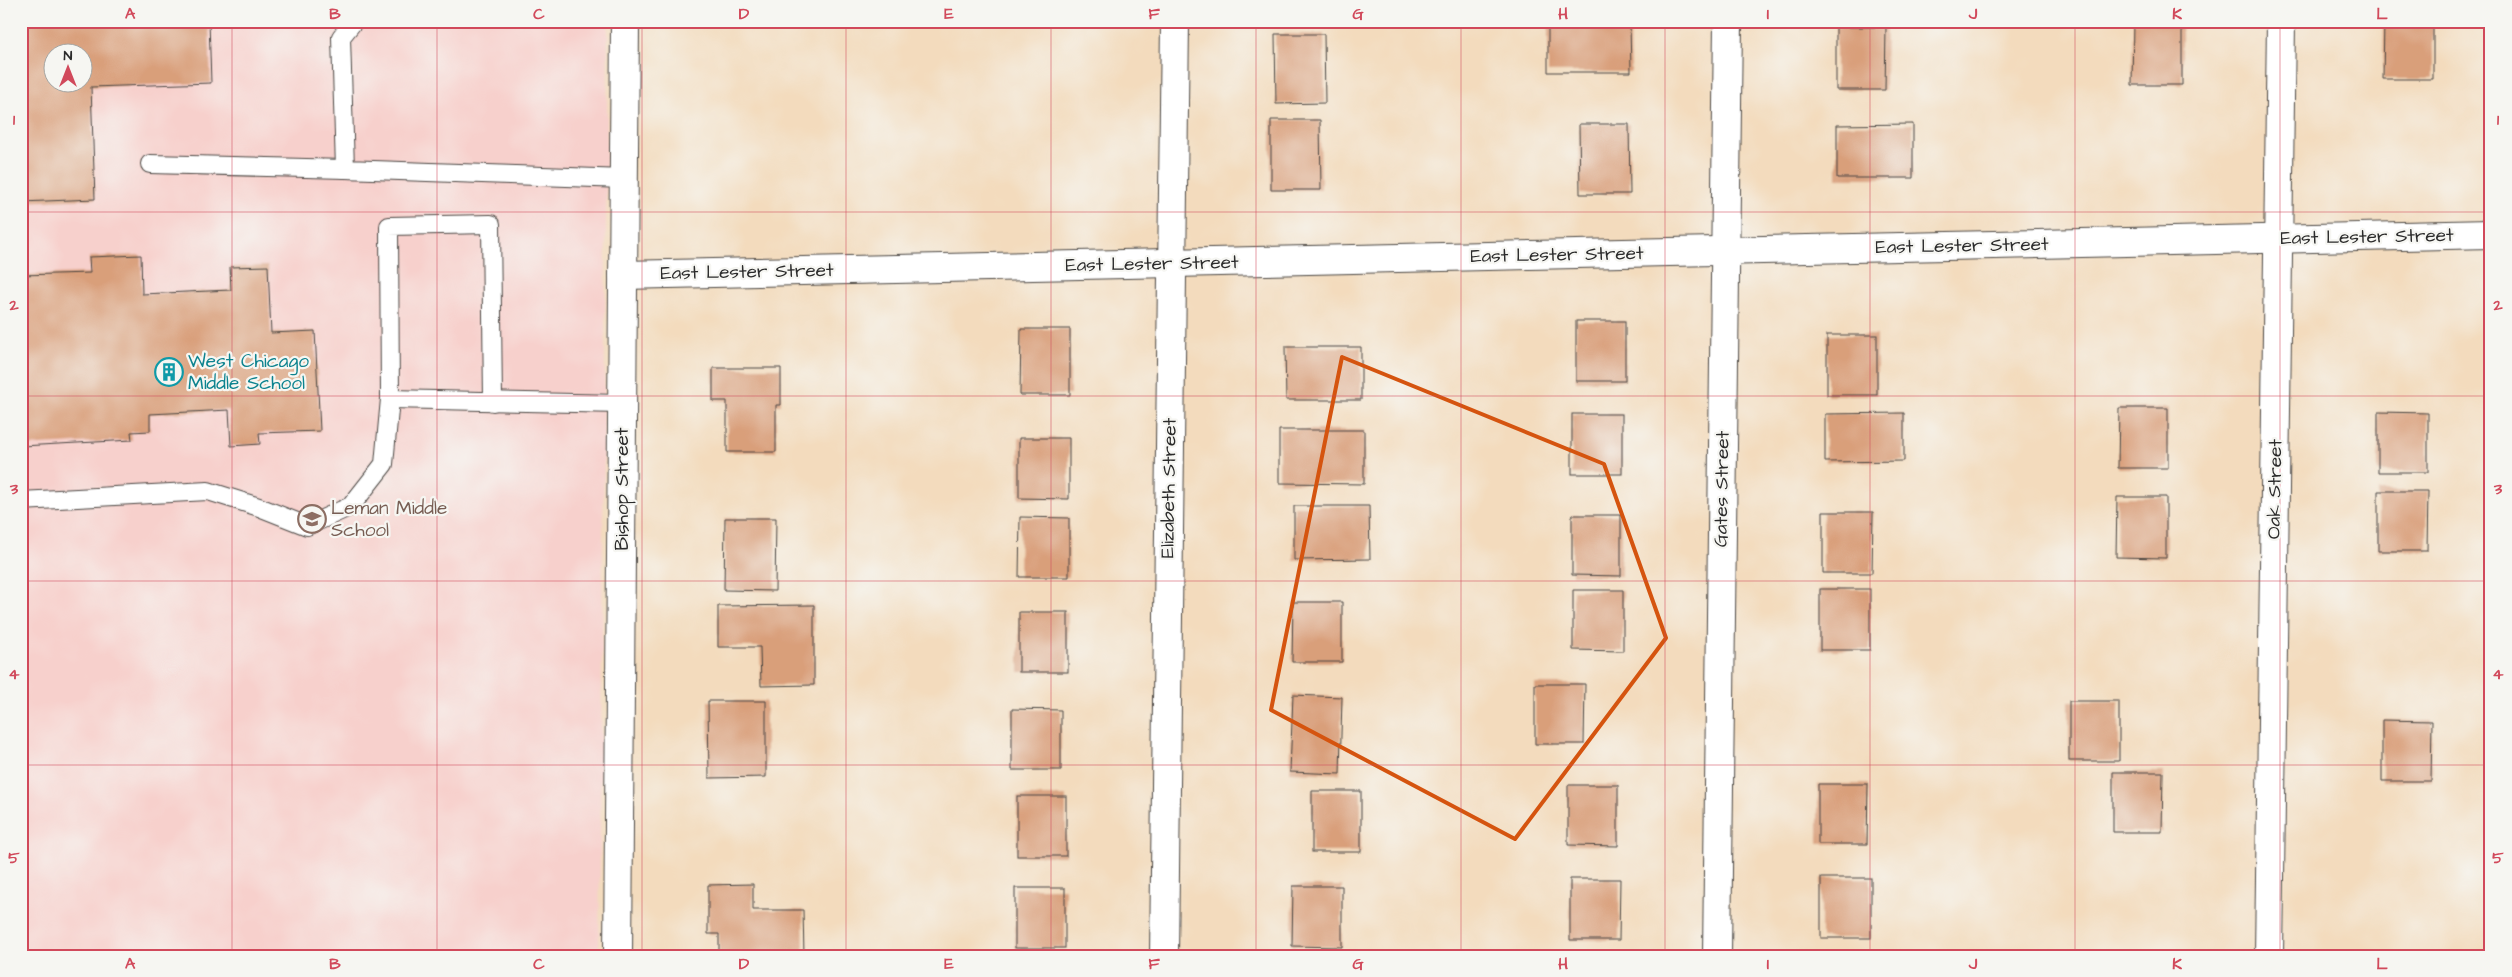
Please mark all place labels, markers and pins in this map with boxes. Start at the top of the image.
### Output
place label: West Chicago Middle School [188,348,309,397]
building icon: West Chicago Middle School [154,357,184,387]
place label: Leman Middle School [331,495,447,544]
school or university icon: Leman Middle School [297,504,327,534]

